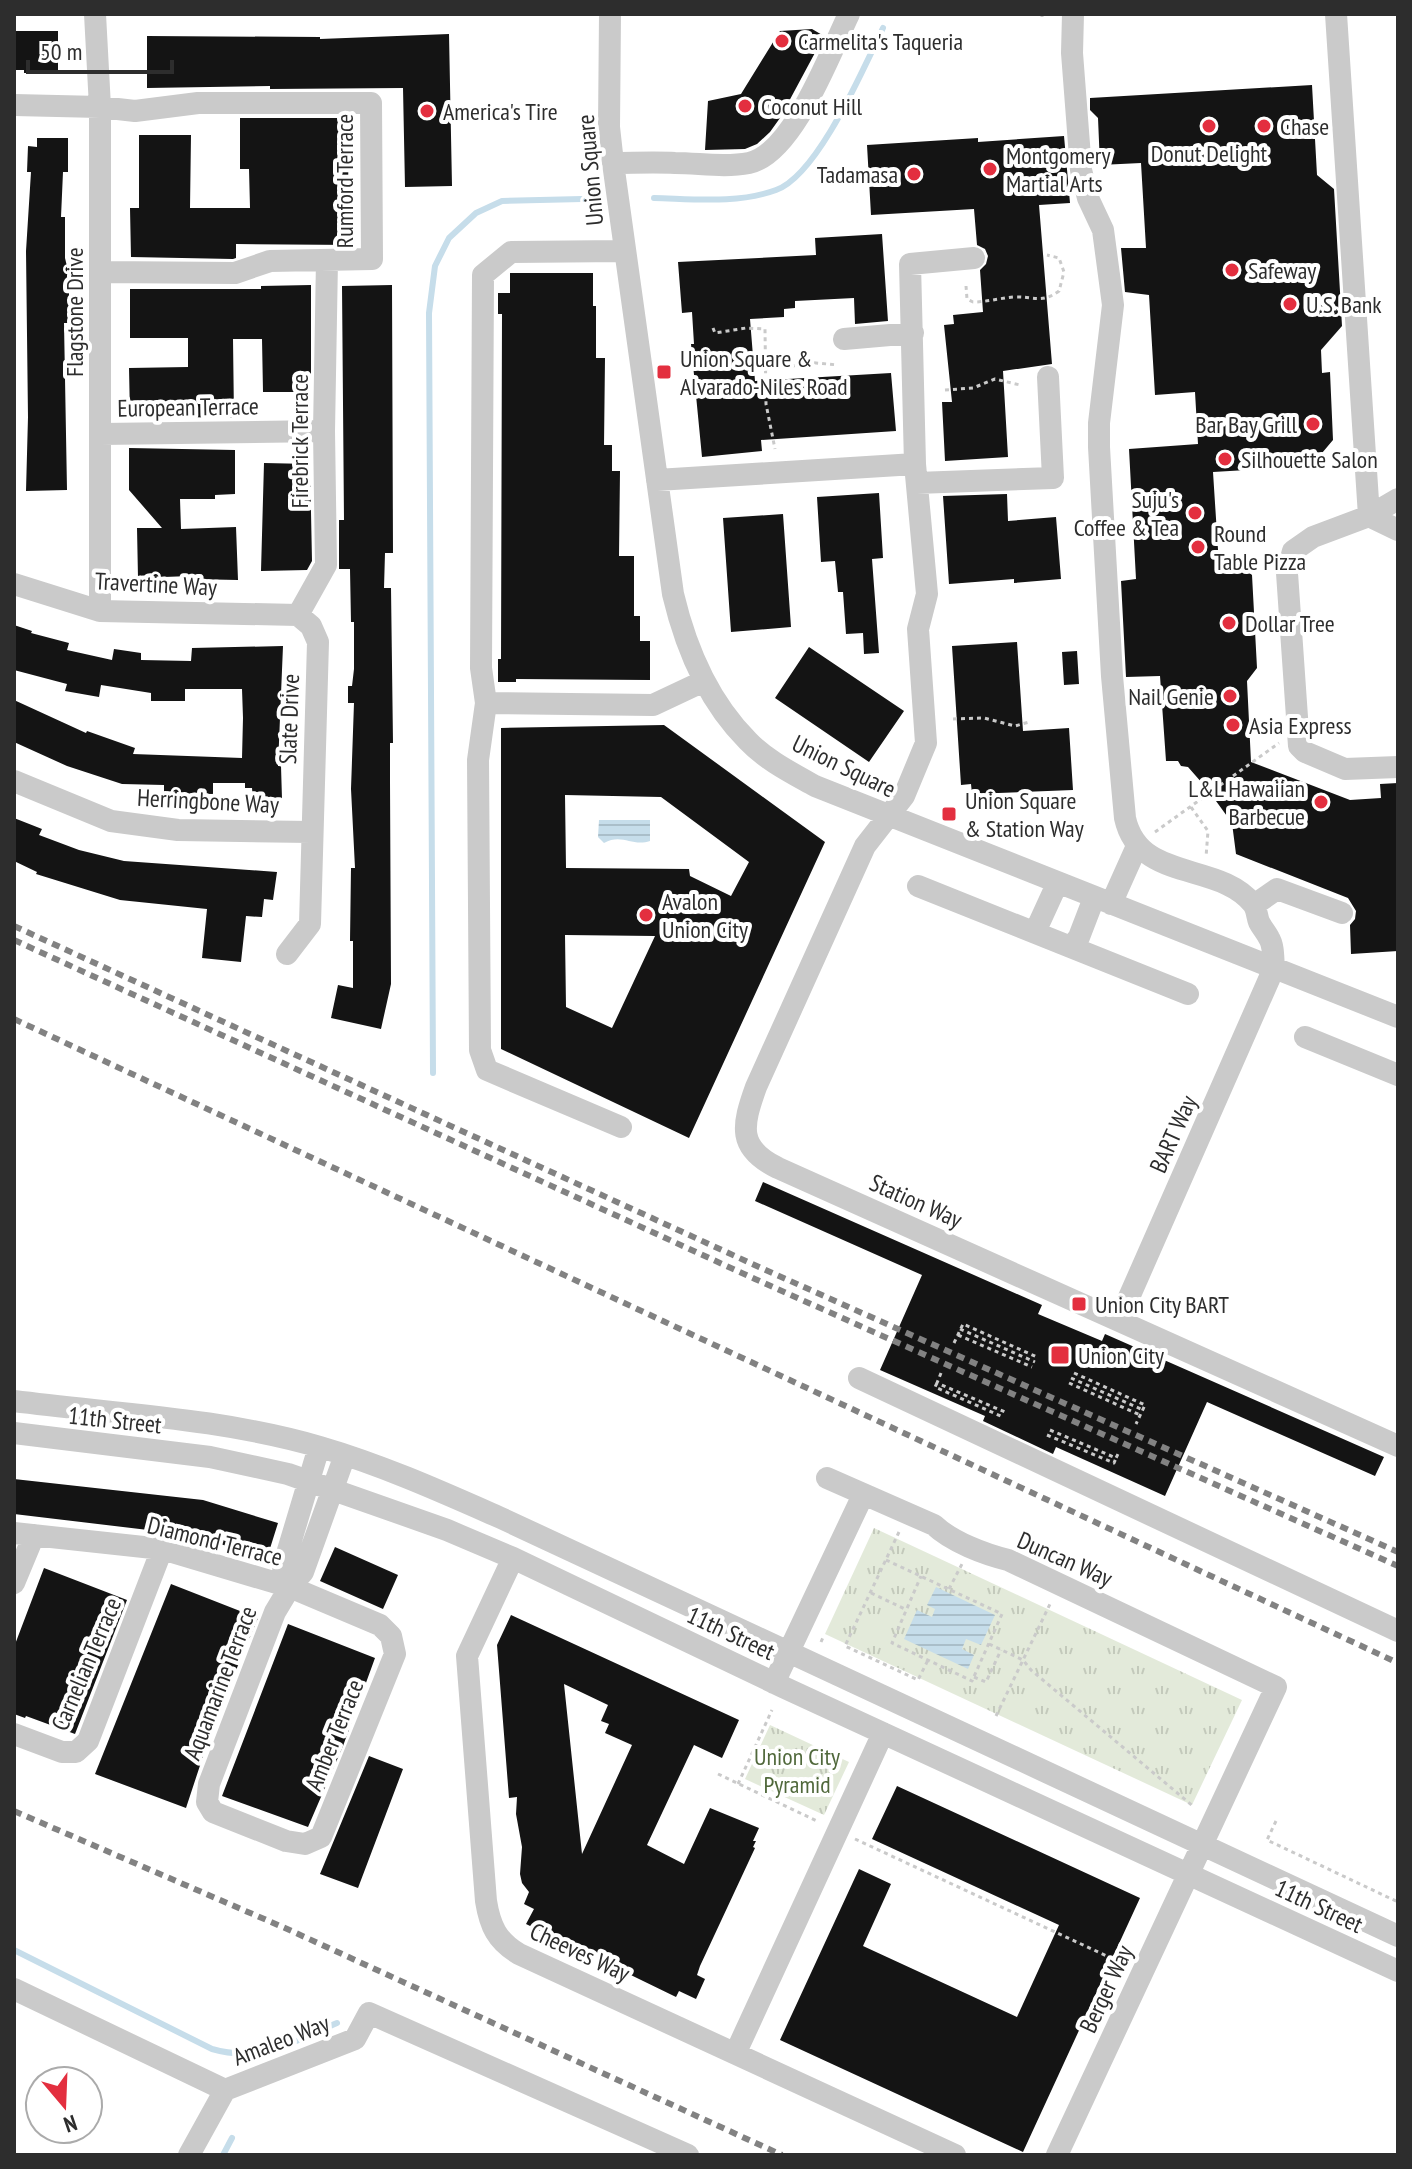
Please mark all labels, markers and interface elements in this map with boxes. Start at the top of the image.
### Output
scale bar [28,24,172,74]
place label: Carmelita's Taqueria [798,26,963,57]
marker: Carmelita's Taqueria [773,32,791,50]
text: 50 m [40,36,82,67]
place label: Coconut Hill [761,91,862,122]
place label: America's Tire [443,96,558,127]
marker: Coconut Hill [736,97,754,115]
marker: America's Tire [418,102,436,120]
place label: Chase [1280,111,1329,142]
street label: Union Square [570,113,610,227]
street label: Rumford Terrace [329,114,360,248]
marker: Donut Delight [1200,117,1218,135]
marker: Chase [1255,117,1273,135]
place label: Donut Delight [1151,138,1268,169]
place label: Montgomery Martial Arts [1006,140,1110,199]
place label: Tadamasa [817,159,898,190]
marker: Montgomery Martial Arts [981,160,999,178]
marker: Tadamasa [905,165,923,183]
street label: Flagstone Drive [59,247,90,377]
place label: Safeway [1248,255,1316,286]
marker: Safeway [1223,261,1241,279]
place label: U.S. Bank [1306,289,1382,320]
marker: U.S. Bank [1281,295,1299,313]
place label: Union Square & Alvarado-Niles Road [680,343,848,402]
marker: Union Square & Alvarado-Niles Road [655,363,673,381]
street label: Firebrick Terrace [284,374,315,508]
street label: European Terrace [117,390,259,424]
place label: Bar Bay Grill [1195,409,1297,440]
marker: Bar Bay Grill [1304,415,1322,433]
place label: Silhouette Salon [1241,444,1378,475]
marker: Silhouette Salon [1216,450,1234,468]
place label: Suju's Coffee & Tea [1074,484,1179,543]
marker: Suju's Coffee & Tea [1186,504,1204,522]
place label: Round Table Pizza [1214,518,1306,577]
marker: Round Table Pizza [1189,538,1207,556]
street label: Travertine Way [94,565,218,603]
place label: Dollar Tree [1245,608,1335,639]
marker: Dollar Tree [1220,614,1238,632]
street label: Slate Drive [272,673,306,765]
place label: Nail Genie [1128,681,1214,712]
marker: Nail Genie [1221,687,1239,705]
place label: Asia Express [1249,710,1352,741]
marker: Asia Express [1224,716,1242,734]
street label: Union Square [787,728,901,804]
place label: L&L Hawaiian Barbecue [1188,773,1305,832]
street label: Herringbone Way [136,782,280,820]
place label: Union Square & Station Way [965,785,1084,844]
marker: L&L Hawaiian Barbecue [1312,793,1330,811]
marker: Union Square & Station Way [940,805,958,823]
place label: Avalon Union City [662,886,748,945]
marker: Avalon Union City [637,906,655,924]
street label: BART Way [1142,1090,1204,1178]
street label: Station Way [865,1167,967,1235]
place label: Union City BART [1095,1289,1229,1320]
marker: Union City BART [1070,1295,1088,1313]
place label: Union City [1078,1340,1164,1371]
marker: Union City [1049,1344,1071,1366]
street label: 11th Street [67,1400,164,1440]
street label: Diamond Terrace [144,1509,286,1573]
street label: Duncan Way [1013,1524,1117,1594]
street label: Carnelian Terrace [44,1593,128,1735]
street label: 11th Street [682,1599,780,1667]
street label: Aquamarine Terrace [176,1602,264,1764]
street label: Amber Terrace [298,1675,370,1795]
park label: Union City Pyramid [754,1741,840,1800]
street label: 11th Street [1270,1872,1368,1940]
street label: Cheeves Way [525,1915,635,1989]
street label: Berger Way [1072,1940,1140,2038]
street label: Amaleo Way [228,2007,334,2073]
north arrow [24,2065,104,2145]
text: N [60,2109,81,2139]

